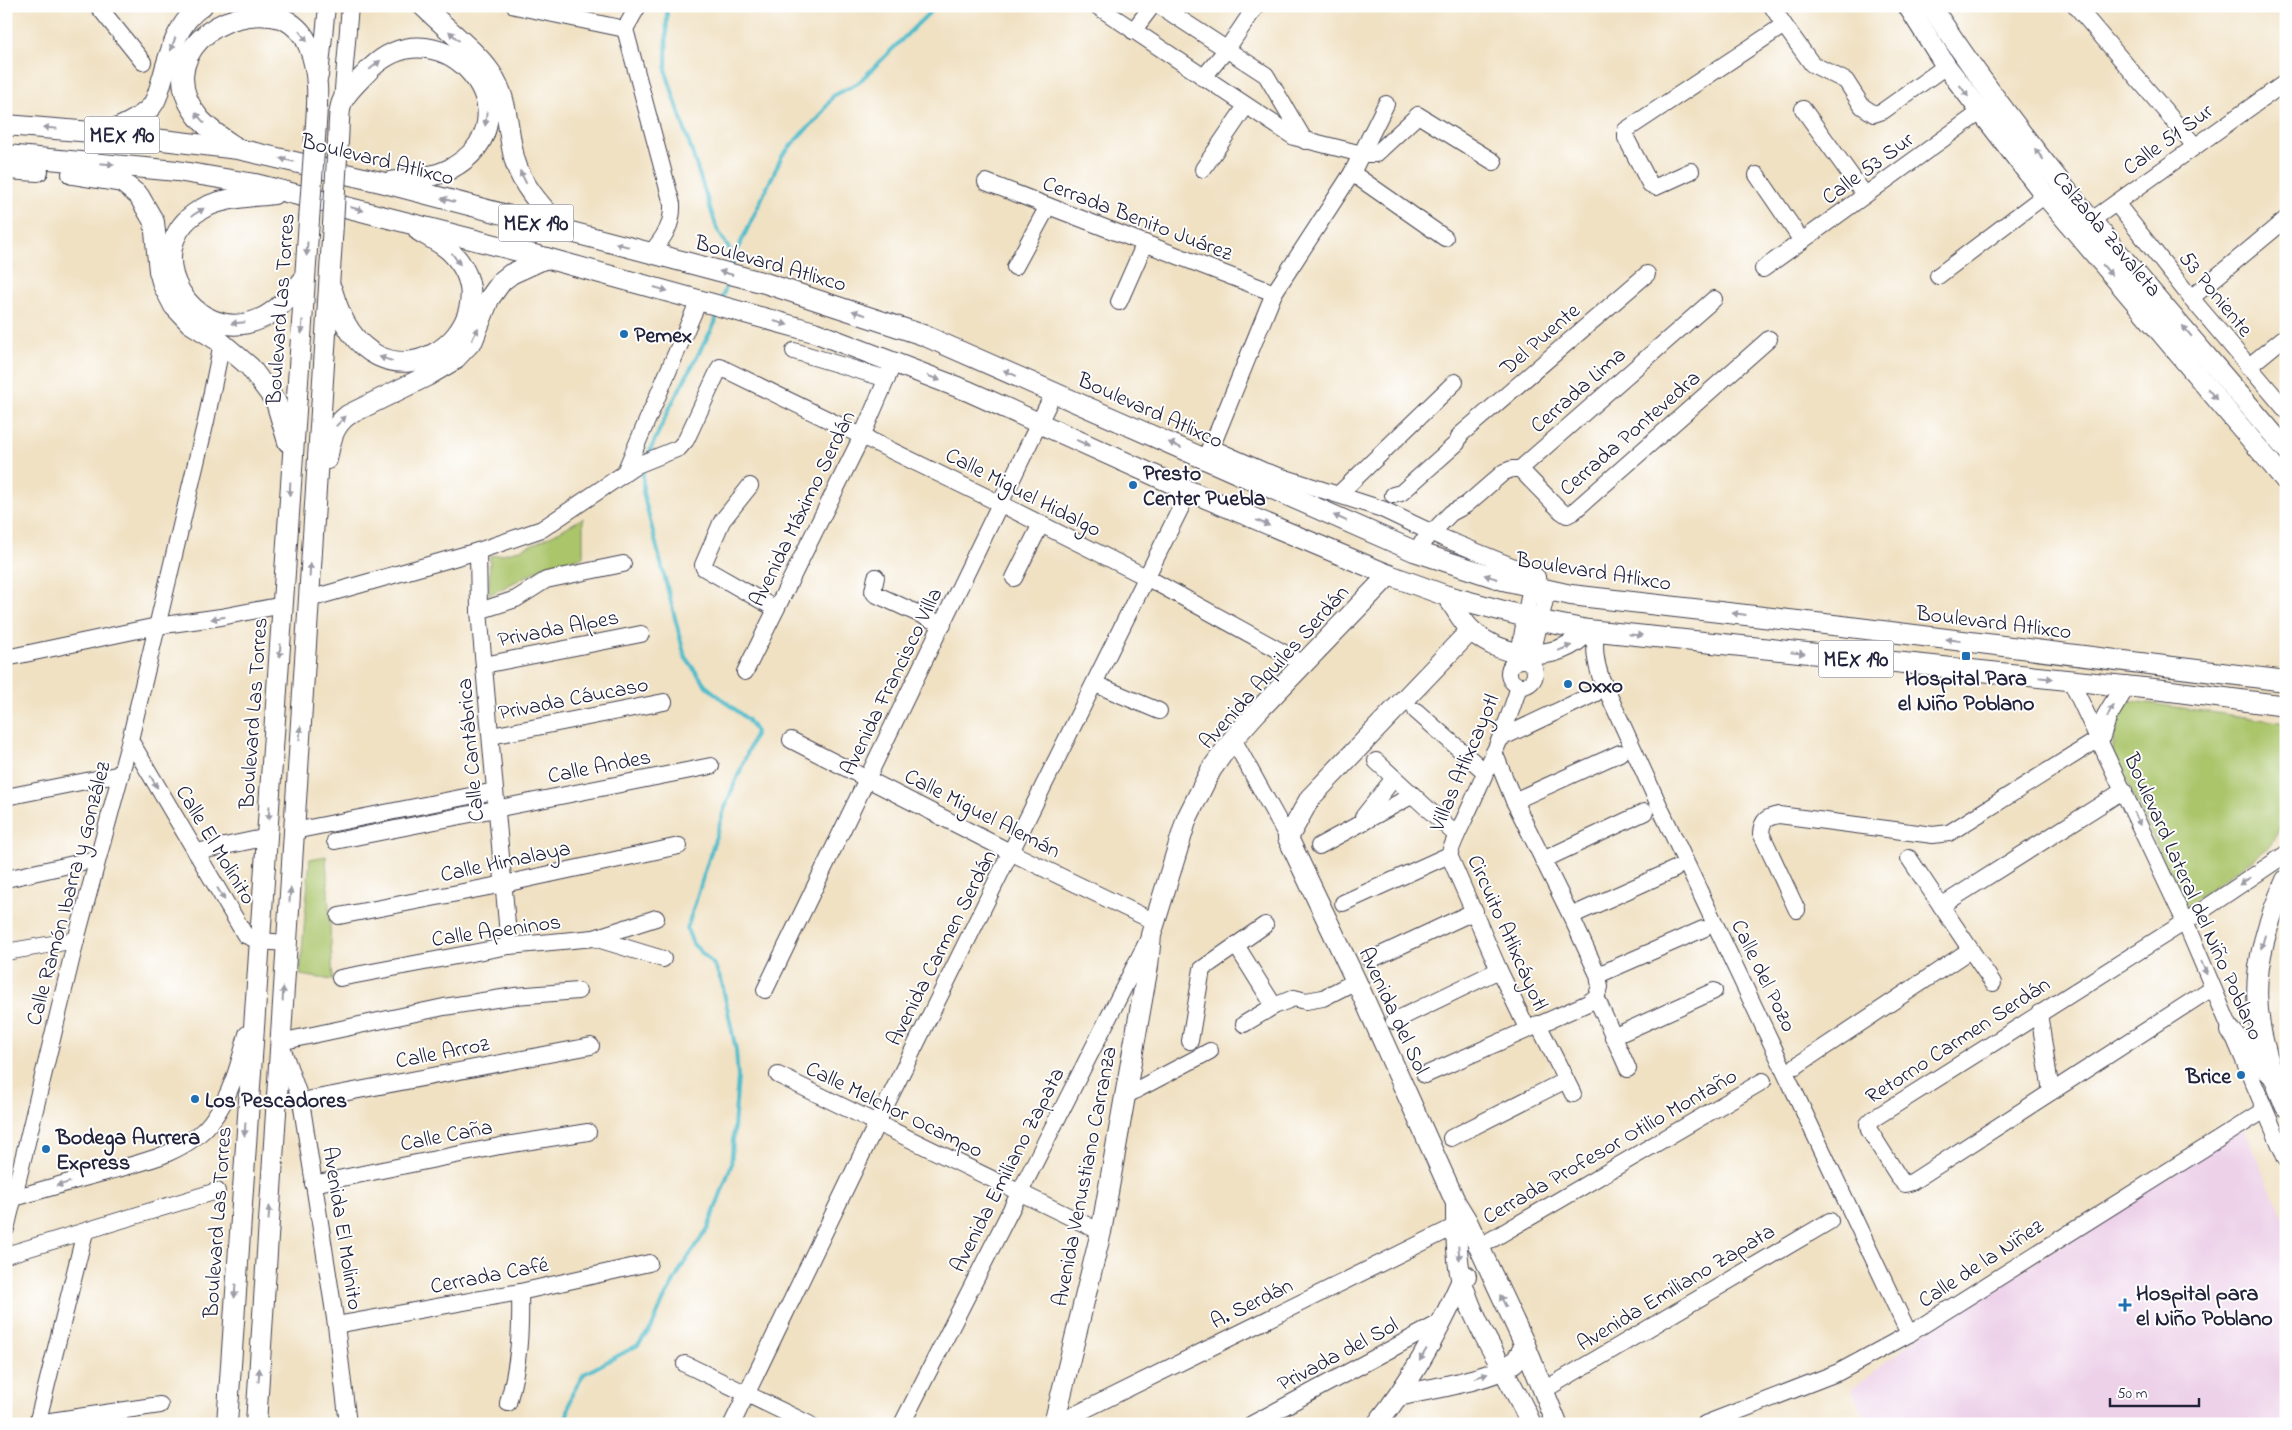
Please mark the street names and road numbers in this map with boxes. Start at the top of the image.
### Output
street label: Calle 51 Sur [2117,96,2221,184]
road number: MEX 190 [84,116,160,154]
street label: Calle 53 Sur [1816,125,1922,214]
street label: Boulevard Atlixco [297,126,457,195]
street label: Calzada Zavaleta [2043,165,2168,305]
street label: Cerrada Benito Juárez [1037,169,1237,271]
road number: MEX 190 [498,204,574,242]
street label: Boulevard Las Torres [259,212,305,407]
street label: Boulevard Atlixco [690,228,850,302]
street label: 53 Poniente [2170,245,2260,345]
street label: Del Puente [1493,296,1588,385]
street label: Cerrada Lima [1524,340,1634,442]
street label: Cerrada Pontevedra [1553,364,1709,505]
street label: Boulevard Atlixco [1071,365,1228,458]
street label: Avenida Máximo Serdán [742,406,865,613]
street label: Calle Miguel Hidalgo [939,440,1106,548]
street label: Boulevard Atlixco [1513,545,1673,601]
street label: Avenida Aquiles Serdán [1193,579,1358,757]
street label: Avenida Francisco Villa [833,583,952,782]
street label: Boulevard Atlixco [1913,598,2073,649]
street label: Privada Alpes [495,603,622,657]
street label: Boulevard Las Torres [232,616,278,811]
road number: MEX 190 [1818,641,1894,678]
street label: Privada Cáucaso [496,670,651,730]
street label: Calle Cantábrica [450,677,494,823]
street label: Villas Atlixcayotl [1422,690,1510,838]
street label: Calle Andes [545,742,654,794]
street label: Boulevard Lateral del Niño Poblano [2114,747,2270,1046]
street label: Calle Ramón Ibarra y González [19,757,122,1030]
street label: Calle Miguel Alemán [897,761,1065,869]
street label: Calle El Molinito [166,780,263,912]
street label: Calle Himalaya [438,834,574,893]
street label: Avenida Carmen Serdán [879,845,1006,1052]
street label: Circuito Atlixcáyotl [1457,850,1555,1017]
street label: Calle Apeninos [430,907,563,957]
street label: Calle del Pozo [1721,915,1803,1038]
street label: Avenida del Sol [1349,942,1436,1080]
street label: Retorno Carmen Serdán [1860,970,2057,1113]
street label: Calle Arroz [393,1029,493,1079]
street label: Avenida Venustiano Carranza [1045,1044,1127,1309]
street label: Calle Melchor Ocampo [799,1054,988,1168]
street label: Cerrada Profesor Otilio Montaño [1477,1061,1744,1234]
street label: Avenida Emiliano Zapata [943,1062,1074,1278]
street label: Calle Caña [398,1112,495,1162]
street label: Boulevard Las Torres [196,1125,242,1320]
street label: Avenida El Molinito [312,1144,370,1312]
street label: Calle de la Niñez [1912,1211,2051,1317]
street label: Avenida Emiliano Zapata [1571,1217,1782,1361]
street label: Cerrada Café [428,1250,552,1304]
street label: A. Serdán [1205,1271,1299,1339]
street label: Privada del Sol [1272,1310,1404,1401]

